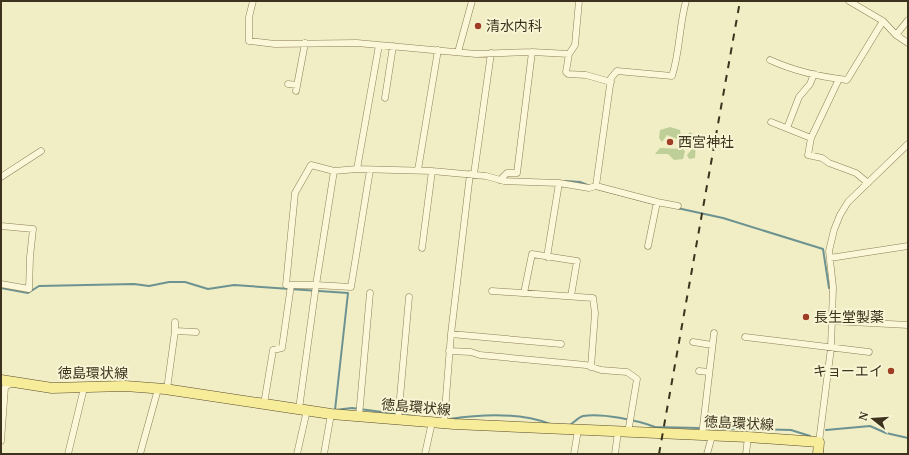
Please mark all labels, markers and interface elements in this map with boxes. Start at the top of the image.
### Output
place label: 清水内科 [486,16,542,35]
marker: 清水内科 [473,21,483,31]
place label: 西宮神社 [678,132,734,151]
marker: 西宮神社 [665,137,675,147]
place label: 長生堂製薬 [814,307,884,326]
marker: 長生堂製薬 [801,312,811,322]
place label: キョーエイ [813,361,883,380]
street label: 徳島環状線 [58,363,128,382]
marker: キョーエイ [886,366,896,376]
street label: 徳島環状線 [380,394,452,419]
north arrow [853,399,893,439]
text: N [855,409,871,422]
street label: 徳島環状線 [704,411,774,434]

